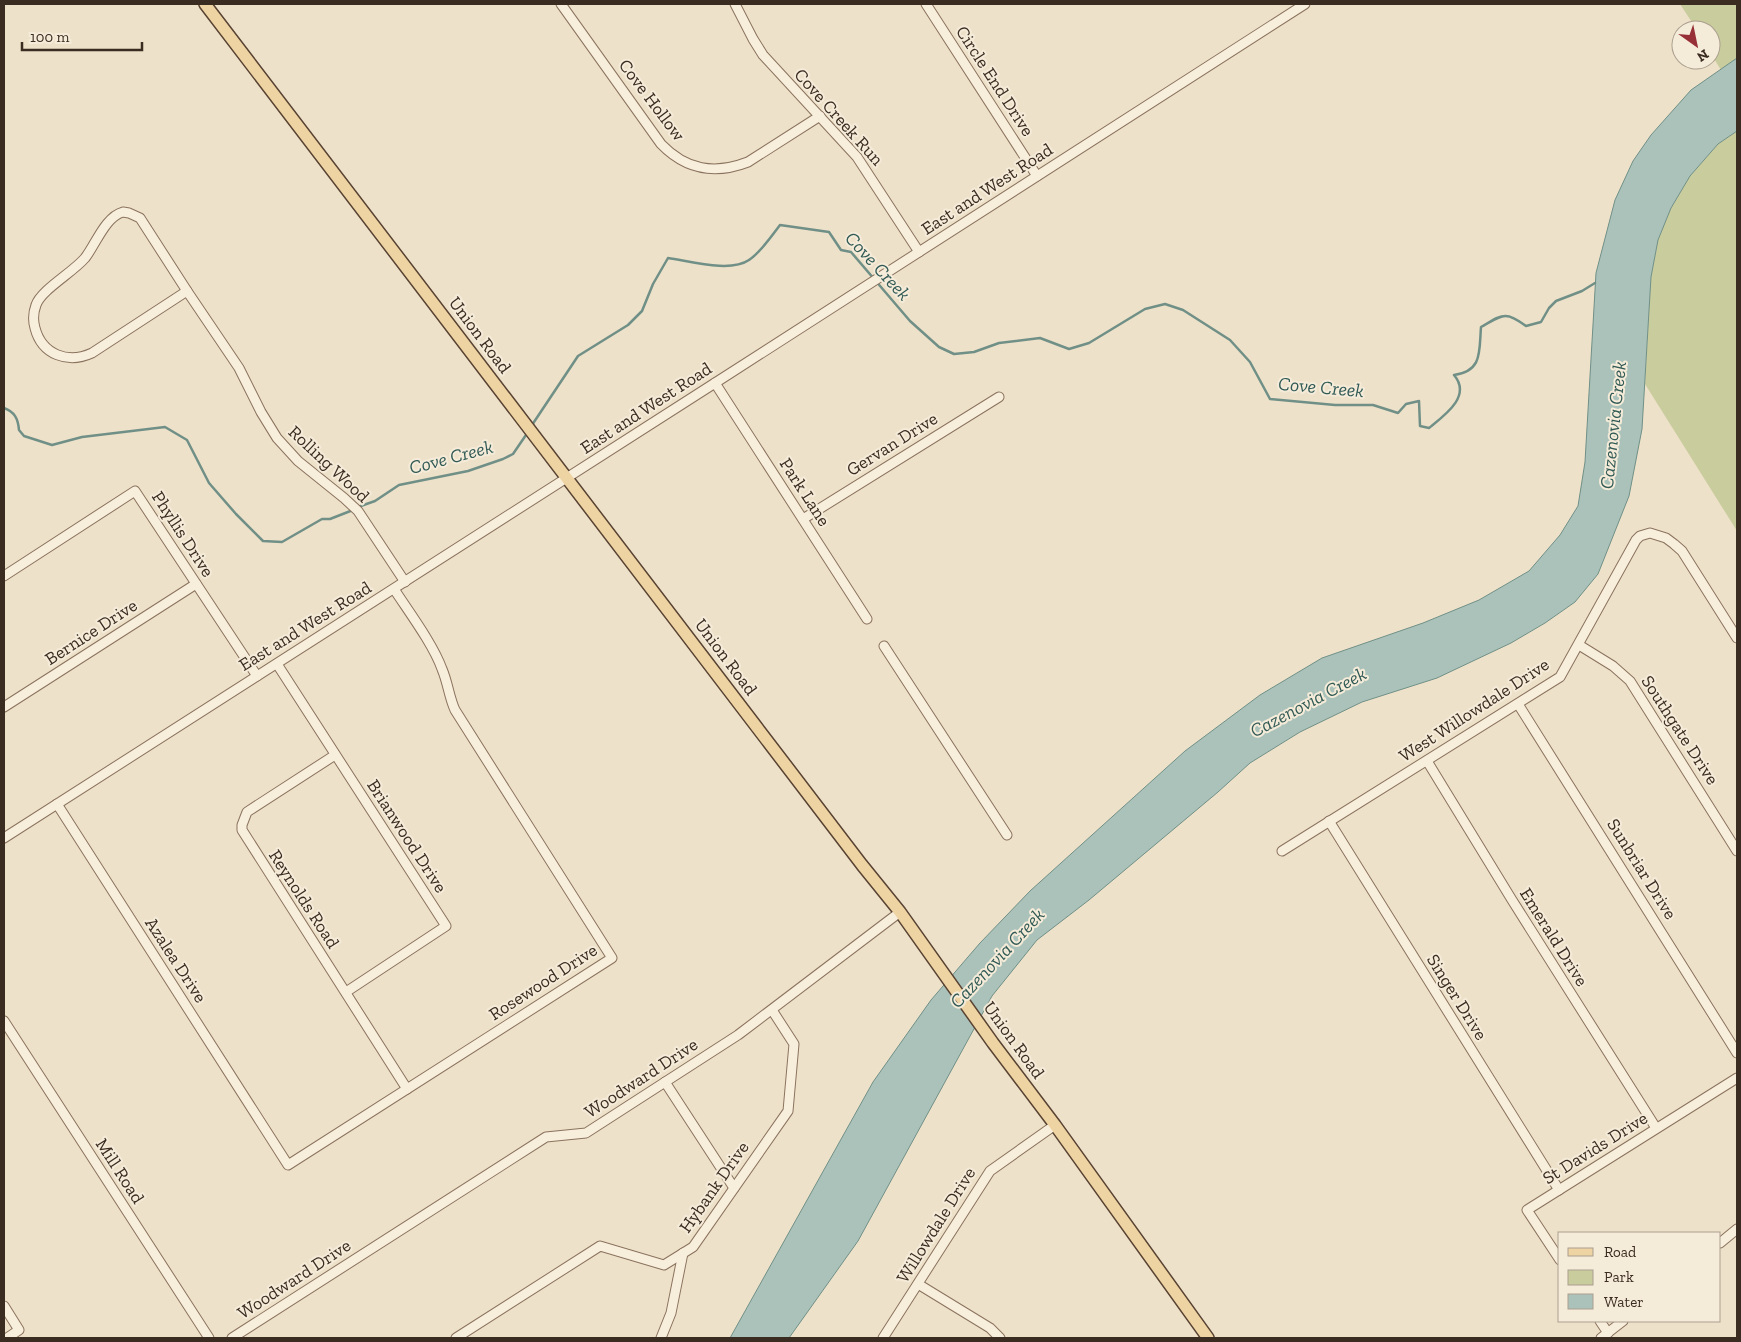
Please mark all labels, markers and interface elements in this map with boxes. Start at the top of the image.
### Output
scale bar [22,20,142,52]
north arrow [1671,20,1721,70]
street label: Circle End Drive [951,22,1039,140]
text: 100 m [30,28,69,46]
text: N [1693,45,1712,66]
street label: Cove Hollow [614,55,690,145]
street label: Cove Creek Run [790,64,889,171]
street label: East and West Road [917,138,1057,240]
water label: Cove Creek [840,227,916,305]
street label: Union Road [444,292,516,378]
street label: East and West Road [576,357,716,459]
water label: Cazenovia Creek [1595,360,1631,490]
water label: Cove Creek [1277,372,1365,402]
street label: Gervan Drive [842,407,942,481]
street label: Rolling Wood [284,421,374,507]
water label: Cove Creek [407,435,495,479]
street label: Park Lane [775,454,835,530]
street label: Phyllis Drive [147,487,219,581]
street label: East and West Road [235,576,375,676]
street label: Bernice Drive [41,594,141,670]
street label: Union Road [690,614,762,700]
street label: West Willowdale Drive [1395,653,1553,767]
water label: Cazenovia Creek [1246,662,1370,742]
street label: Southgate Drive [1637,671,1723,789]
street label: Brianwood Drive [362,775,452,897]
street label: Sunbriar Drive [1602,815,1682,923]
street label: Reynolds Road [264,846,344,953]
street label: Emerald Drive [1515,884,1593,990]
water label: Cazenovia Creek [945,903,1049,1013]
street label: Azalea Drive [140,913,212,1007]
street label: Rosewood Drive [485,939,601,1025]
street label: Singer Drive [1422,950,1492,1044]
street label: Union Road [979,997,1049,1083]
street label: Woodward Drive [580,1033,702,1123]
street label: St Davids Drive [1538,1107,1652,1189]
street label: Mill Road [91,1134,149,1208]
street label: Hybank Drive [674,1137,754,1237]
street label: Willowdale Drive [892,1163,980,1287]
legend [1558,1232,1721,1322]
street label: Woodward Drive [233,1234,355,1324]
text: Road [1604,1243,1637,1261]
text: Park [1604,1268,1634,1286]
text: Water [1604,1293,1644,1311]

